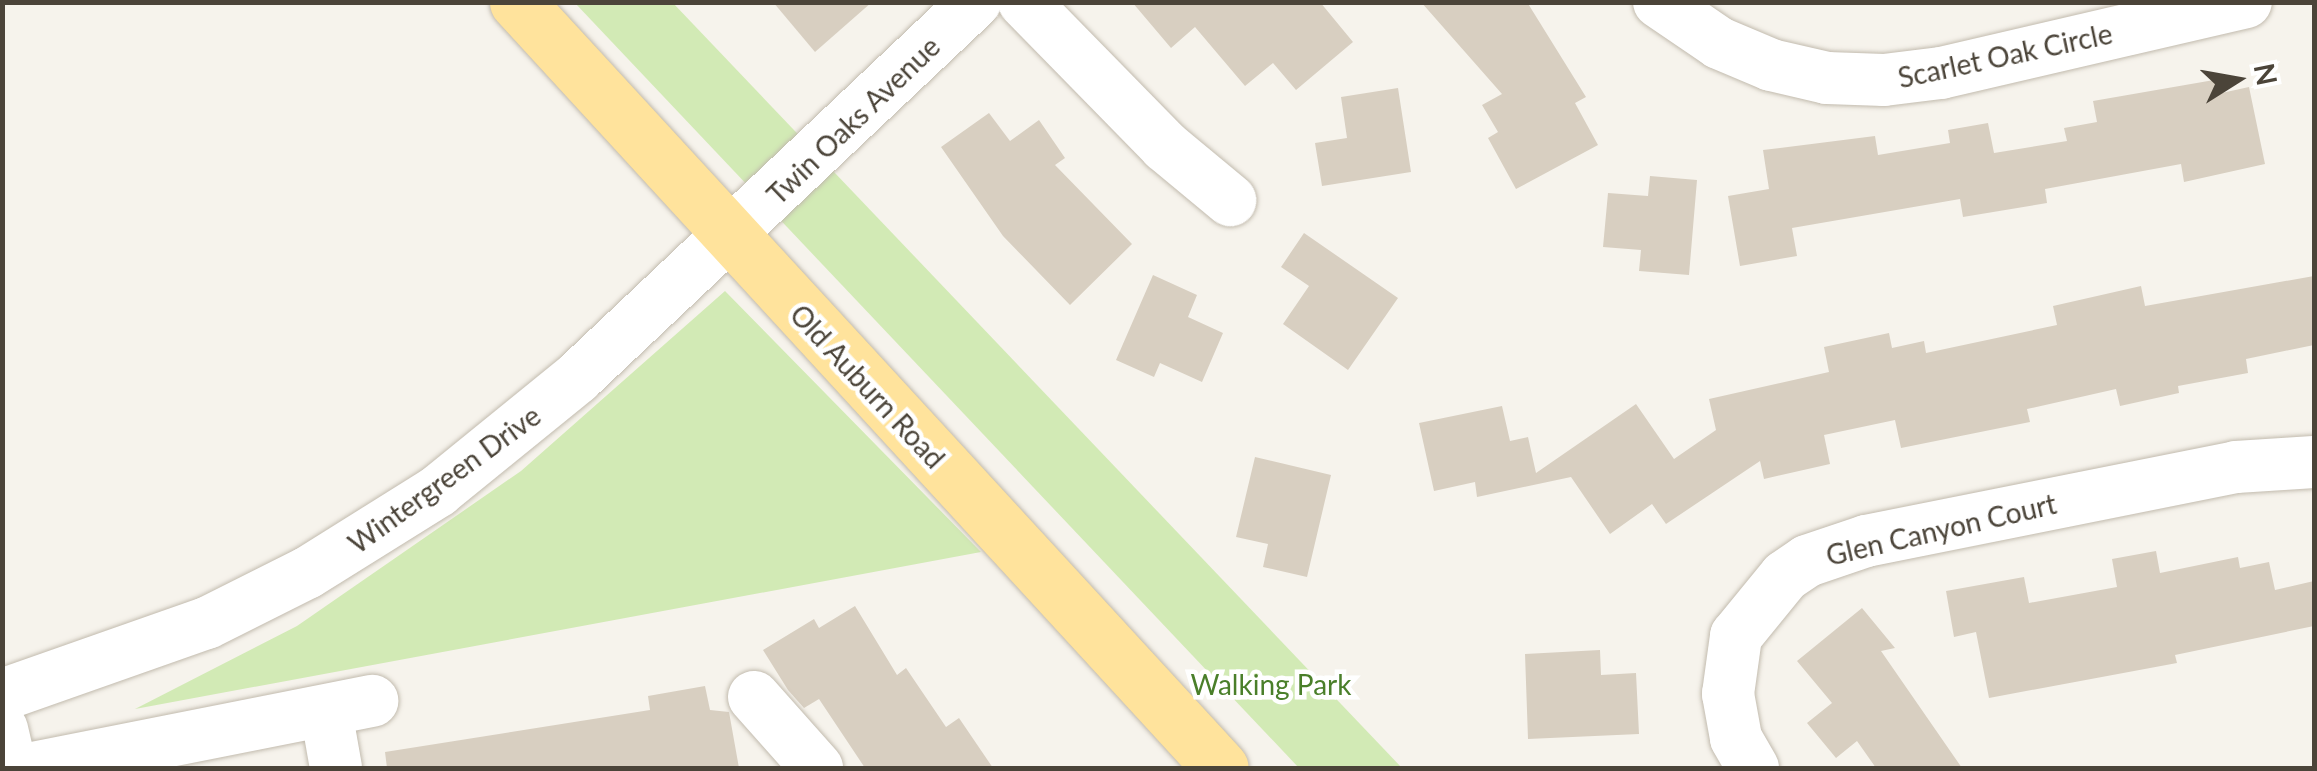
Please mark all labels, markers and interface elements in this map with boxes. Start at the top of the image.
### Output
street label: Scarlet Oak Circle [1895,16,2115,94]
street label: Twin Oaks Avenue [759,29,947,211]
north arrow [2187,30,2287,130]
text: N [2248,60,2285,88]
street label: Old Auburn Road [783,297,953,475]
street label: Wintergreen Drive [342,398,546,560]
street label: Glen Canyon Court [1823,486,2059,572]
park label: Walking Park [1191,667,1351,701]

